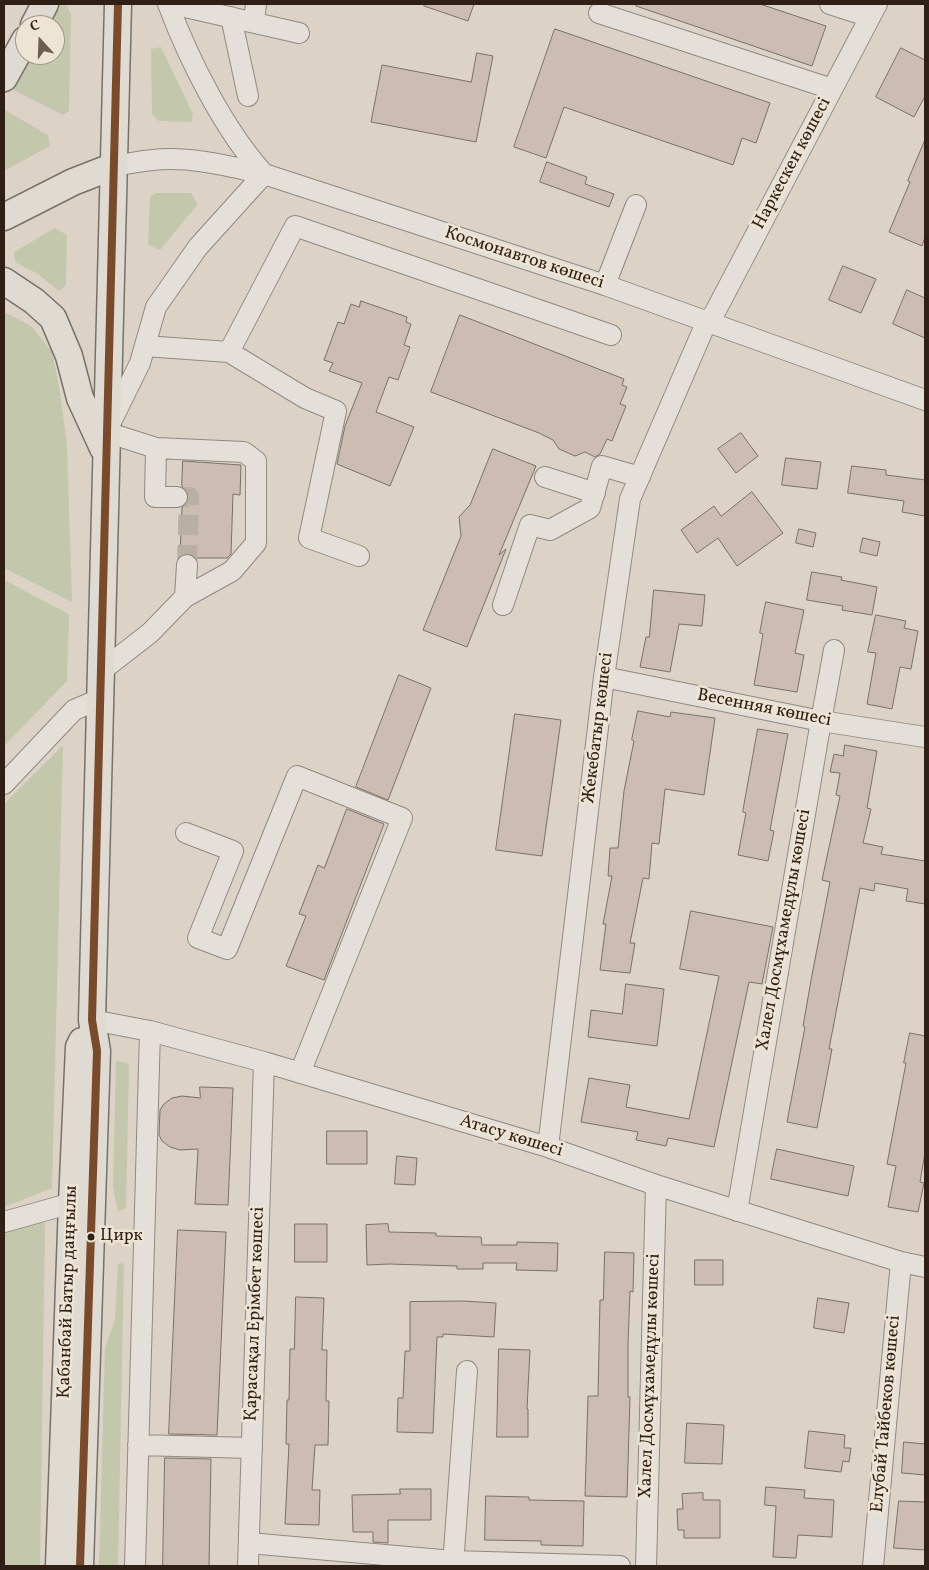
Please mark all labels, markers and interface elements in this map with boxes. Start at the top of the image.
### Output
north arrow [15,15,65,65]
text: С [28,16,43,37]
street label: Наркескен көшесі [749,94,837,234]
street label: Космонавтов көшесі [441,223,607,295]
street label: Жекебатыр көшесі [579,651,619,805]
street label: Весенняя көшесі [695,685,833,733]
street label: Халел Досмұхамедұлы көшесі [753,807,817,1053]
street label: Атасу көшесі [457,1111,565,1163]
street label: Қабанбай Батыр даңғылы [54,1185,84,1399]
street label: Қарасақал Ерімбет көшесі [241,1206,271,1422]
place label: Цирк [100,1227,143,1247]
marker: Цирк [86,1232,96,1242]
street label: Халел Досмұхамедұлы көшесі [636,1253,666,1499]
street label: Елубай Тайбеков көшесі [868,1314,906,1514]

